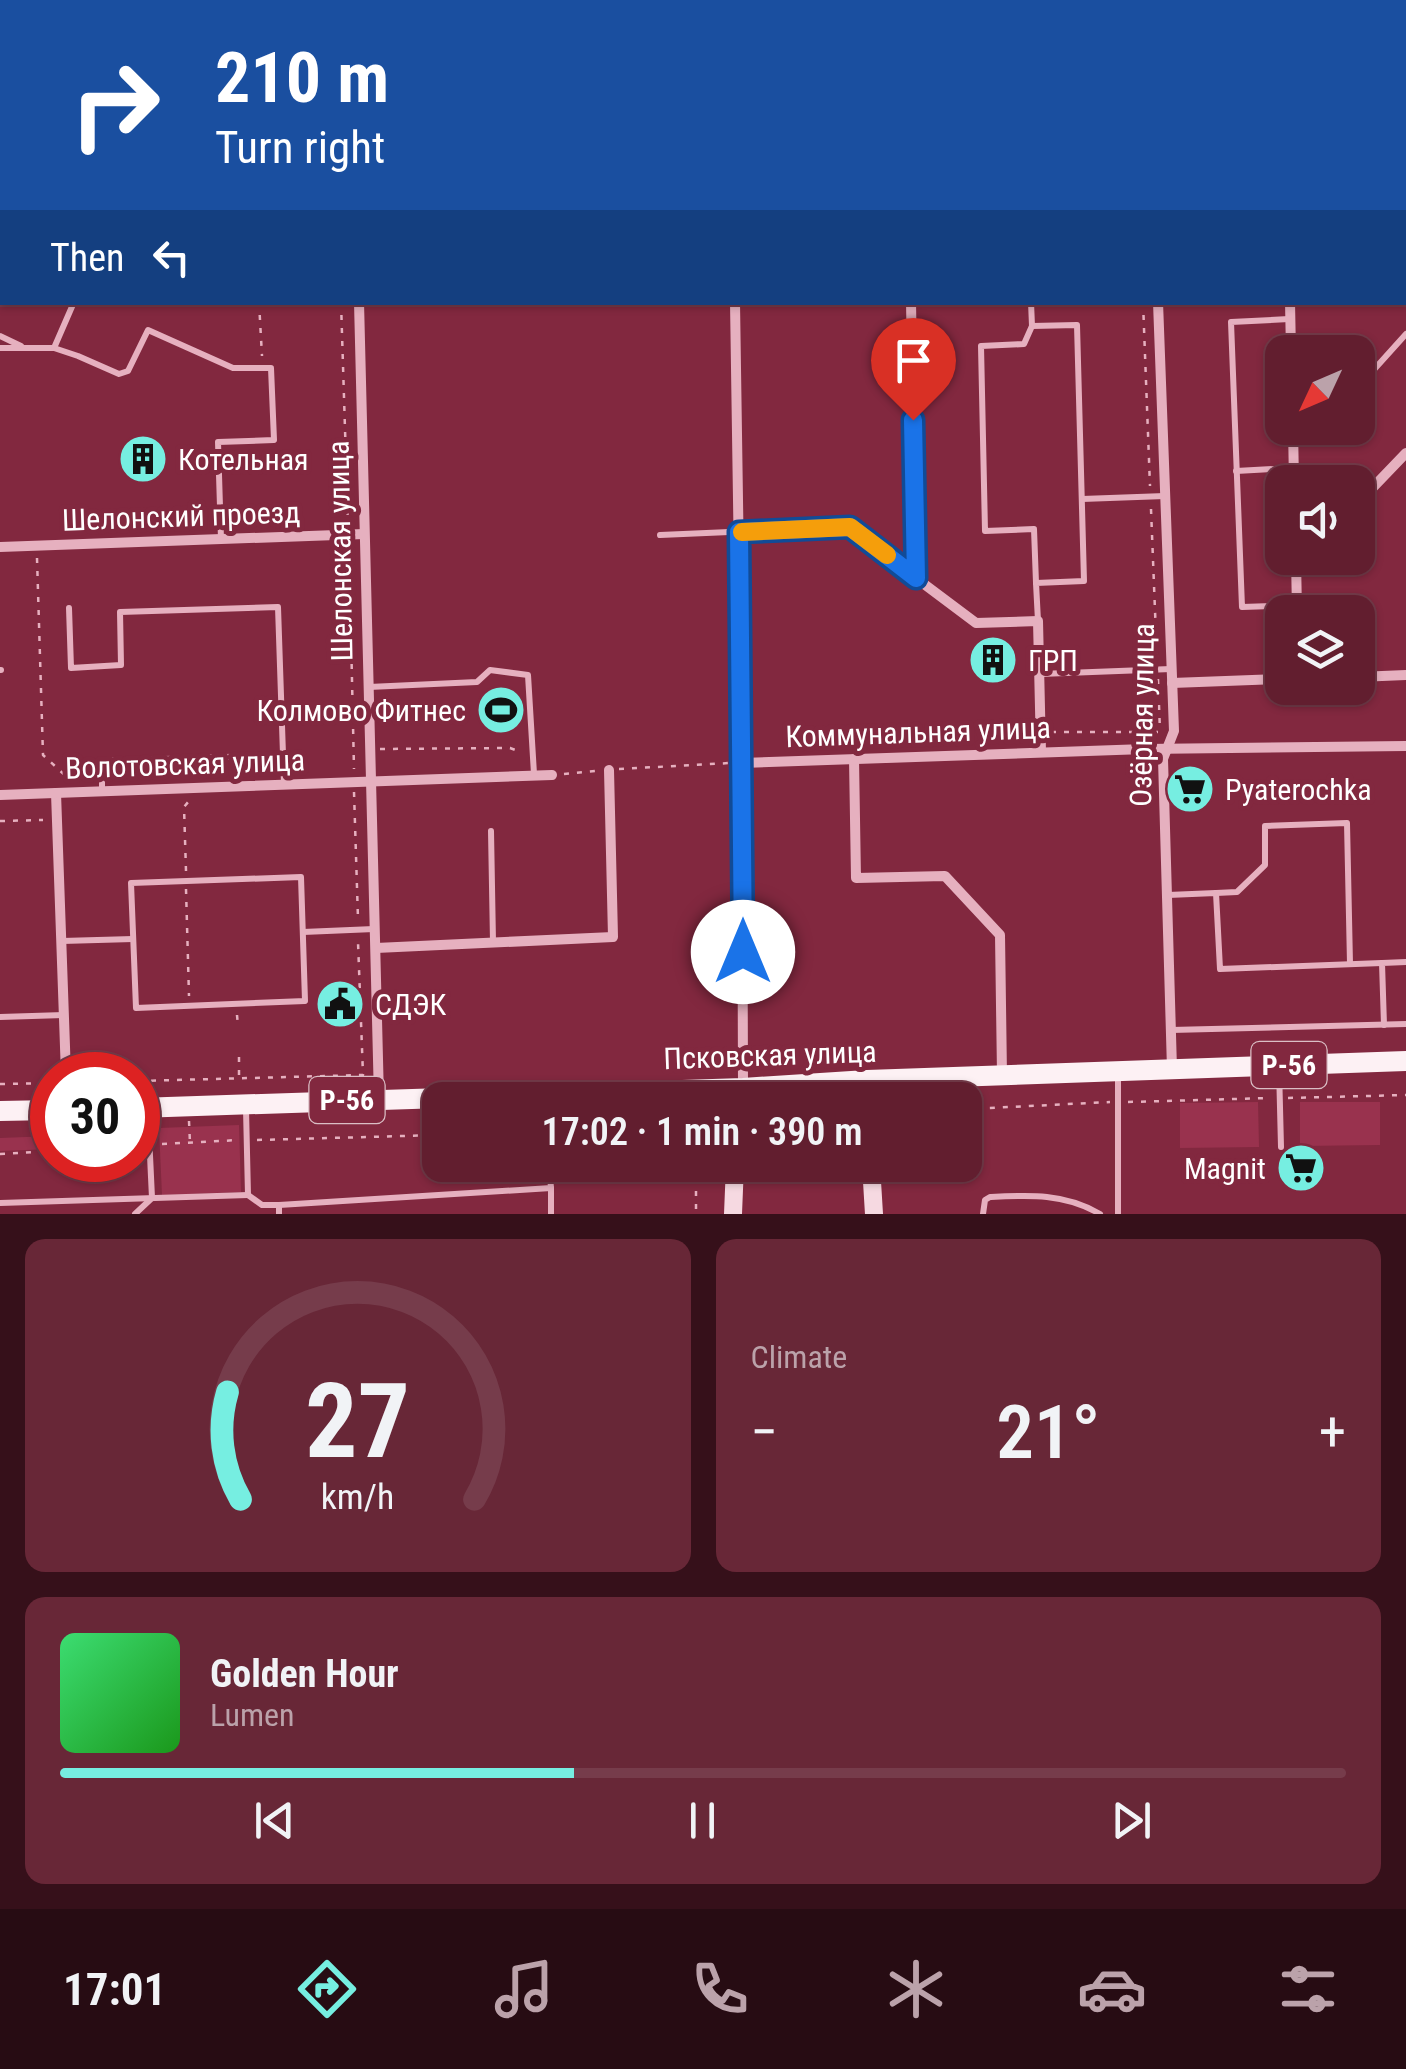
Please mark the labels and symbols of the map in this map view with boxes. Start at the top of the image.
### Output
pin [871,318,956,421]
north arrow [1265,335,1375,445]
building icon: Котельная [117,433,169,485]
street label: Шелонская улица [321,440,359,662]
place label: Котельная [178,442,309,477]
street label: Шелонский проезд [61,494,301,538]
street label: Озёрная улица [1123,623,1161,807]
building icon: ГРП [967,634,1019,686]
place label: ГРП [1028,643,1078,678]
sports icon: Колмово Фитнес [475,684,527,736]
place label: Колмово Фитнес [256,693,466,728]
street label: Коммунальная улица [785,710,1051,754]
street label: Волотовская улица [64,742,306,786]
supermarket icon: Pyaterochka [1164,763,1216,815]
place label: Pyaterochka [1225,772,1372,807]
position arrow [691,900,795,1004]
public building icon: СДЭК [314,978,366,1030]
place label: СДЭК [375,987,447,1022]
street label: Псковская улица [663,1034,877,1076]
road number: Р-56 [1252,1042,1326,1088]
speed limit sign: 30 [30,1052,160,1182]
road number: Р-56 [310,1077,384,1123]
supermarket icon: Magnit [1275,1142,1327,1194]
place label: Magnit [1184,1151,1266,1186]

